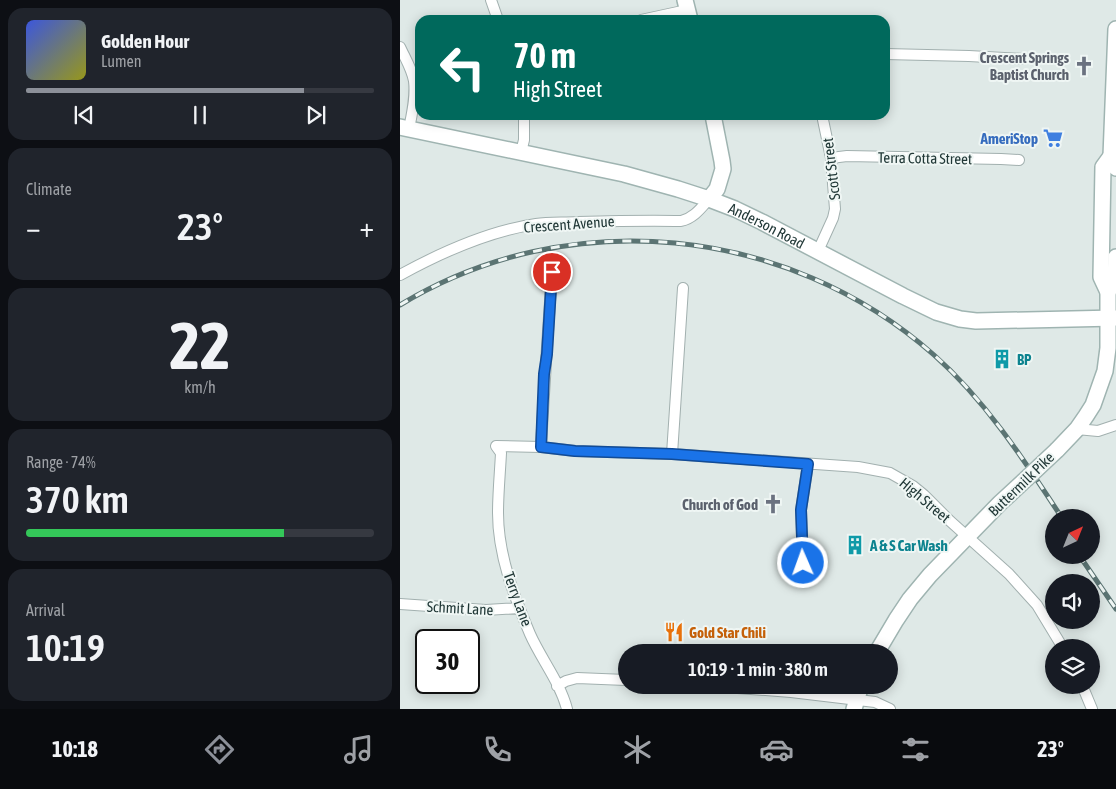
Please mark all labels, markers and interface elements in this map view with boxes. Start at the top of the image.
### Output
text: Golden Hour [101,30,189,52]
icon: left [430,35,495,100]
text: 70 m [513,35,576,75]
place label: Crescent Springs Baptist Church [979,49,1070,83]
text: Lumen [101,52,141,70]
church icon: Crescent Springs Baptist Church [1073,55,1095,77]
text: High Street [513,76,602,102]
icon: previous [70,101,98,129]
icon: pause [186,101,214,129]
icon: next [302,101,330,129]
supermarket icon: AmeriStop [1042,127,1064,149]
place label: AmeriStop [980,130,1038,147]
street label: Scott Street [819,137,843,201]
street label: Terra Cotta Street [878,149,972,167]
text: Climate [26,180,72,198]
street label: Anderson Road [726,199,808,252]
text: 23° [177,205,223,248]
text: − [26,211,41,243]
text: + [359,211,374,243]
street label: Crescent Avenue [523,212,615,236]
pin [531,251,573,293]
icon: arrive [538,258,566,286]
text: 22 [169,308,231,383]
building icon: BP [991,348,1013,370]
place label: BP [1017,351,1032,368]
text: km/h [184,378,216,396]
street label: Buttermilk Pike [985,448,1057,519]
text: Range · 74% [26,453,96,471]
street label: High Street [896,474,954,526]
text: 370 km [26,478,129,521]
church icon: Church of God [762,493,784,515]
place label: Church of God [682,496,758,513]
north arrow [1045,509,1100,564]
map controls [1045,509,1100,694]
building icon: A & S Car Wash [844,534,866,556]
position arrow [776,536,828,588]
place label: A & S Car Wash [869,537,948,554]
street label: Terry Lane [500,570,536,629]
button: sound [1045,574,1100,629]
street label: Schmit Lane [426,598,494,618]
text: Arrival [26,601,65,619]
restaurant icon: Gold Star Chili [663,621,685,643]
place label: Gold Star Chili [689,624,766,641]
text: 10:19 [26,626,105,669]
speed limit sign: 30 [415,629,480,694]
button: layers [1045,639,1100,694]
text: 10:19 · 1 min · 380 m [688,658,828,680]
icon: directions [202,732,237,767]
icon: music [341,732,376,767]
icon: phone [480,732,515,767]
icon: climate [620,732,655,767]
icon: car [759,732,794,767]
icon: filters [898,732,933,767]
text: 10:18 [52,736,98,762]
text: 23° [1037,736,1064,762]

